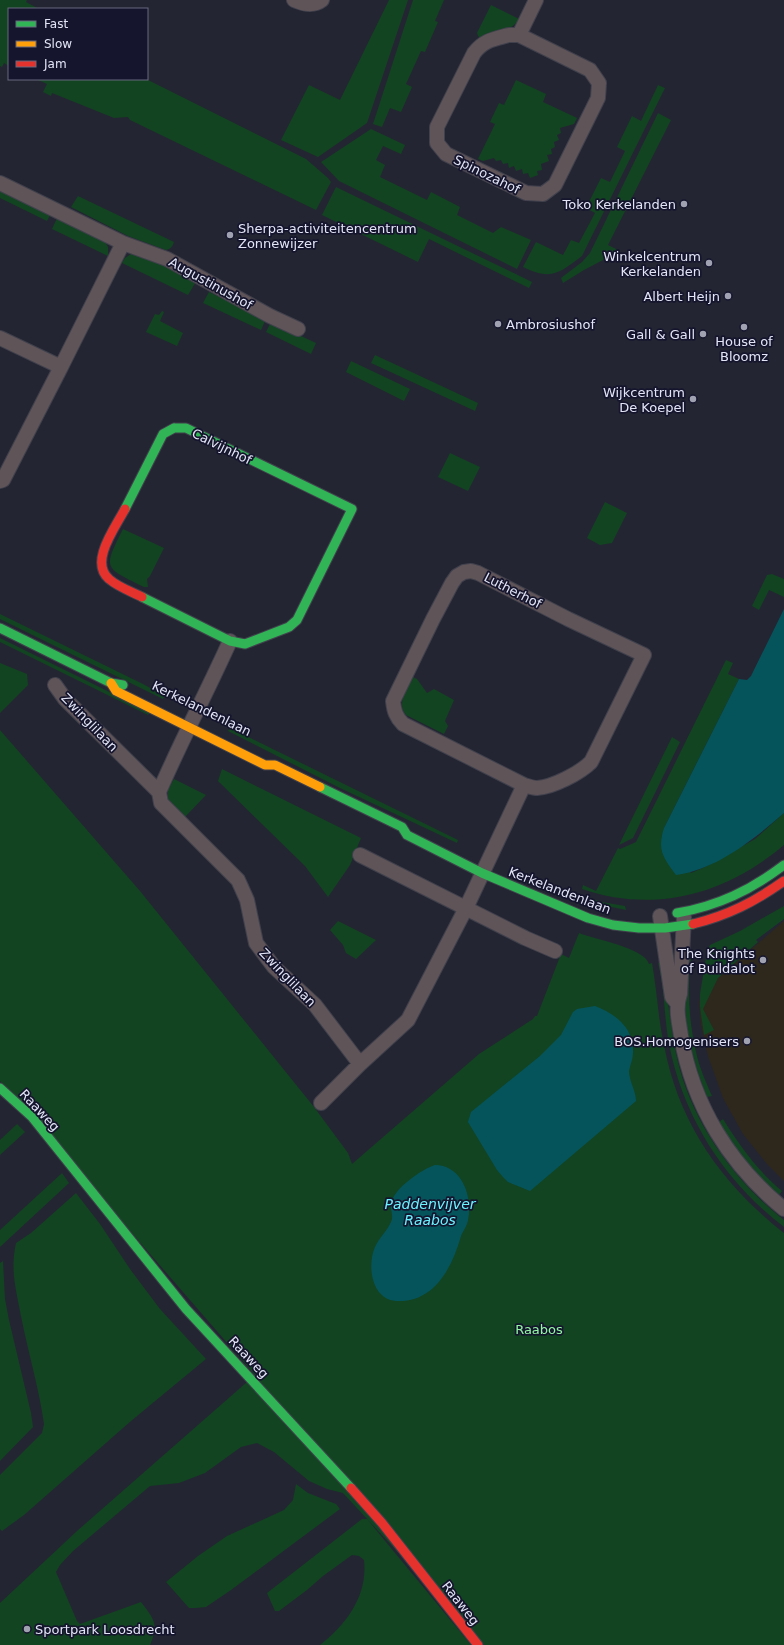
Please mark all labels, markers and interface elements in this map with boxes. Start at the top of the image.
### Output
legend [8,8,148,80]
text: Fast [44,17,68,31]
text: Slow [44,37,72,51]
text: Jam [43,57,67,71]
street label: Spinozahof [451,152,523,197]
place label: Toko Kerkelanden [562,197,676,212]
marker: Toko Kerkelanden [679,199,689,209]
place label: Sherpa-activiteitencentrum Zonnewijzer [238,221,417,251]
marker: Sherpa-activiteitencentrum Zonnewijzer [225,230,235,240]
place label: Winkelcentrum Kerkelanden [603,249,701,279]
street label: Augustinushof [166,254,255,313]
marker: Winkelcentrum Kerkelanden [704,258,714,268]
place label: Albert Heijn [643,289,720,304]
marker: Albert Heijn [723,291,733,301]
place label: Ambrosiushof [506,317,595,332]
marker: Ambrosiushof [493,319,503,329]
marker: House of Bloomz [739,322,749,332]
place label: Gall & Gall [626,327,695,342]
marker: Gall & Gall [698,329,708,339]
place label: House of Bloomz [715,334,773,364]
place label: Wijkcentrum De Koepel [603,385,685,415]
marker: Wijkcentrum De Koepel [688,394,698,404]
street label: Calvijnhof [189,426,254,468]
street label: Lutherhof [482,570,544,611]
street label: Kerkelandenlaan [150,678,254,739]
street label: Zwinglilaan [58,690,121,754]
street label: Kerkelandenlaan [507,864,613,917]
street label: Zwinglilaan [256,945,319,1009]
place label: The Knights of Buildalot [677,946,755,976]
marker: The Knights of Buildalot [758,955,768,965]
place label: BOS.Homogenisers [614,1034,739,1049]
marker: BOS.Homogenisers [742,1036,752,1046]
street label: Raaweg [17,1086,63,1134]
water label: Paddenvijver Raabos [385,1196,477,1228]
park label: Raabos [515,1322,563,1337]
street label: Raaweg [226,1333,272,1381]
street label: Raaweg [439,1578,482,1628]
place label: Sportpark Loosdrecht [35,1622,175,1637]
marker: Sportpark Loosdrecht [22,1624,32,1634]

